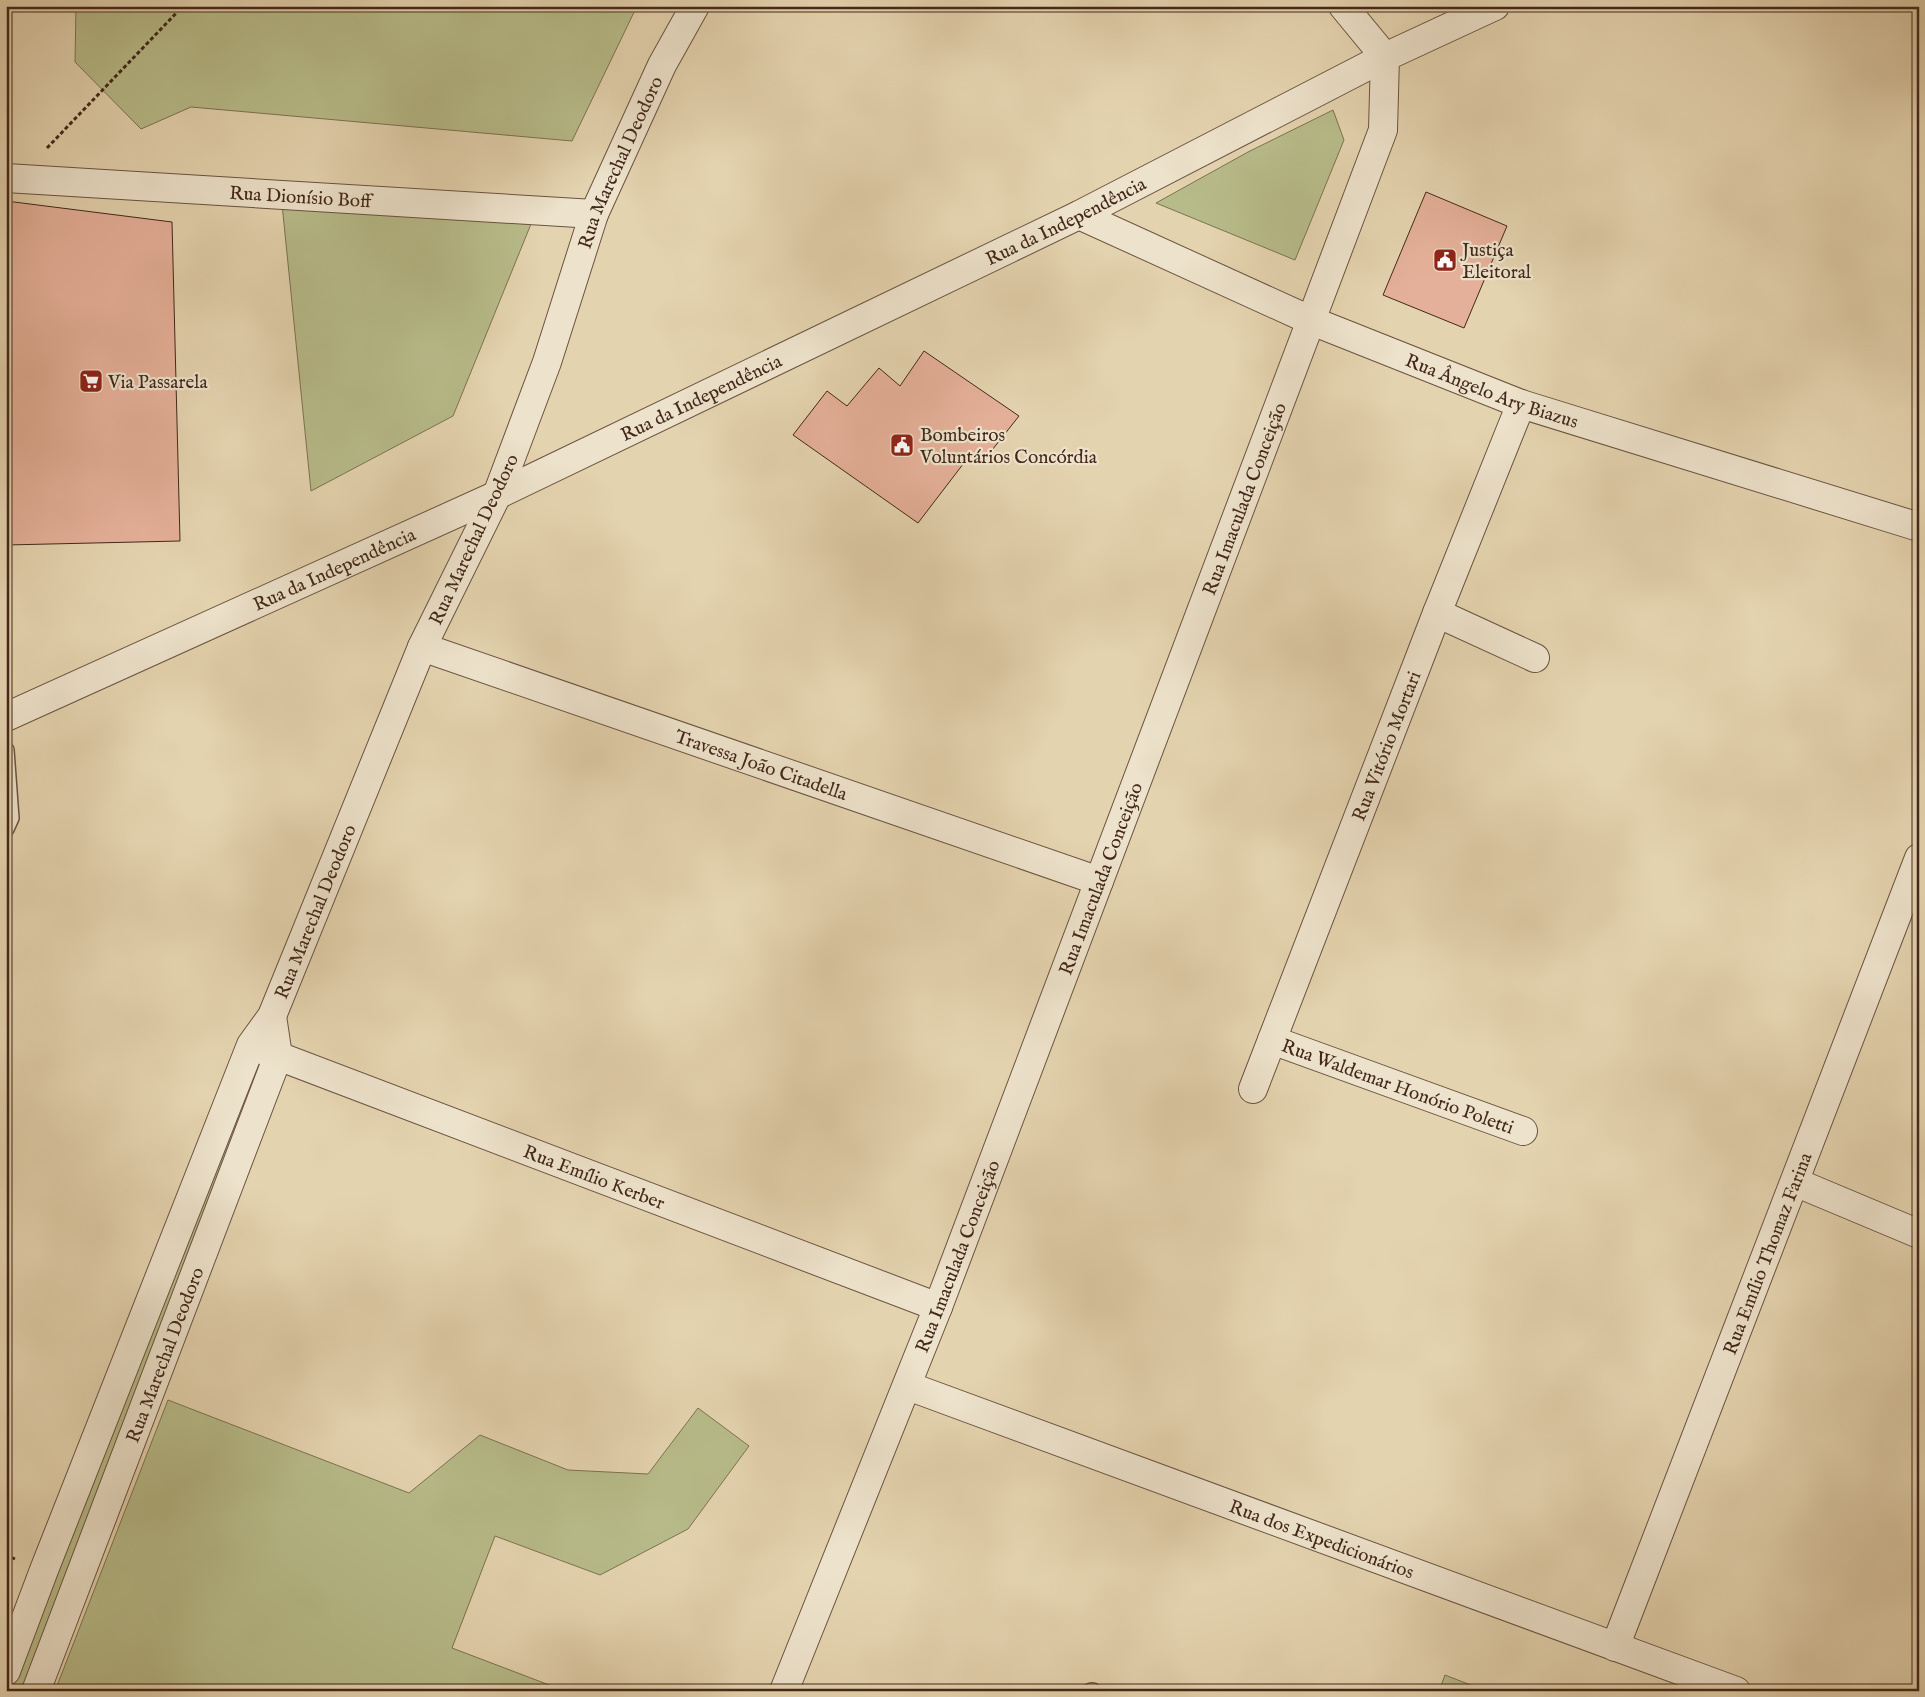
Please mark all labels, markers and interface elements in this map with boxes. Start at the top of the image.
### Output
street label: Rua Marechal Deodoro [574,73,669,252]
street label: Rua da Independência [982,172,1151,272]
street label: Rua Dionísio Boff [228,182,375,215]
place label: Justiça Eleitoral [1460,239,1532,285]
public building icon: Justiça Eleitoral [1432,247,1458,273]
street label: Rua da Independência [617,349,787,448]
street label: Rua Ângelo Ary Biazus [1401,349,1581,435]
supermarket icon: Via Passarela [78,368,104,394]
place label: Via Passarela [107,371,208,395]
street label: Rua Imaculada Conceição [1198,400,1293,599]
place label: Bombeiros Voluntários Concórdia [919,424,1098,470]
public building icon: Bombeiros Voluntários Concórdia [889,432,915,458]
street label: Rua Marechal Deodoro [425,451,525,629]
street label: Rua da Independência [250,523,421,618]
street label: Rua Vitório Mortari [1348,668,1427,825]
street label: Travessa João Citadella [671,725,851,807]
street label: Rua Imaculada Conceição [1055,779,1149,979]
street label: Rua Marechal Deodoro [270,821,363,1003]
street label: Rua Waldemar Honório Poletti [1278,1034,1517,1141]
street label: Rua Emílio Kerber [520,1140,668,1216]
street label: Rua Emílio Thomaz Farina [1719,1149,1819,1358]
street label: Rua Imaculada Conceição [911,1157,1006,1357]
street label: Rua Marechal Deodoro [122,1264,210,1447]
street label: Rua dos Expedicionários [1225,1495,1417,1585]

